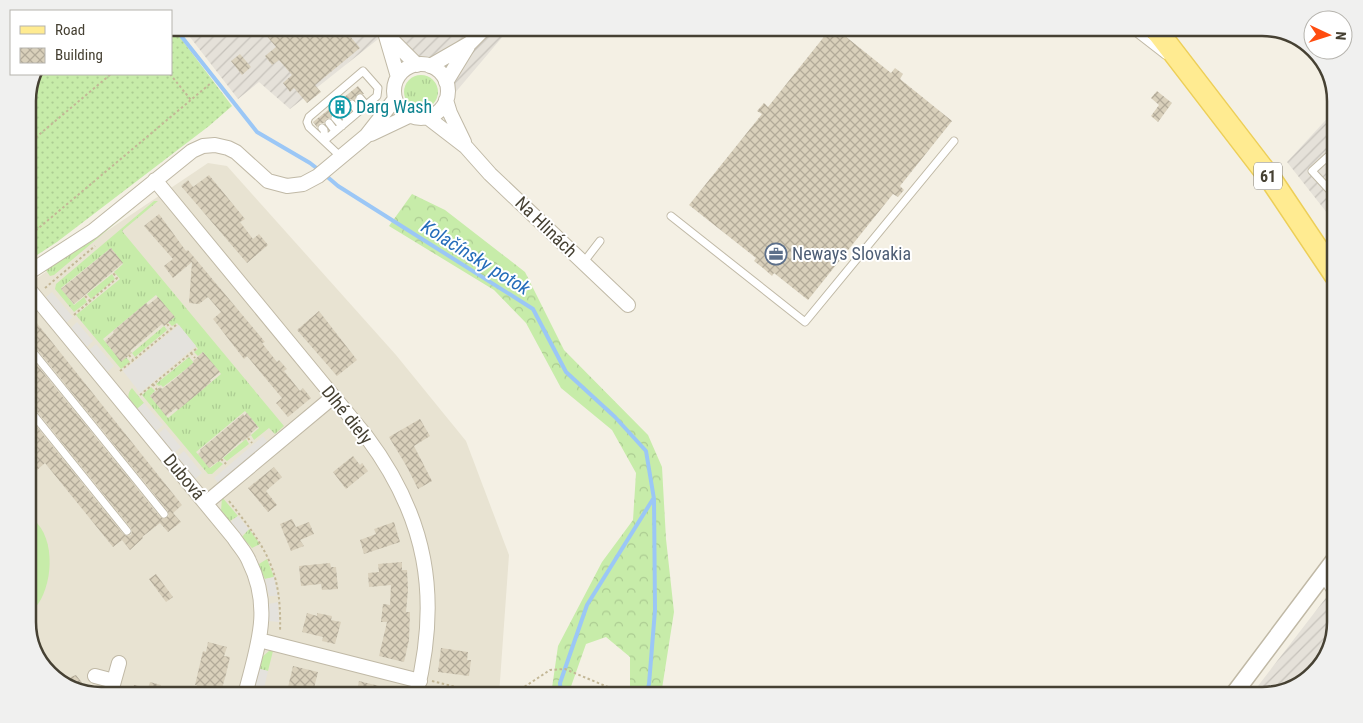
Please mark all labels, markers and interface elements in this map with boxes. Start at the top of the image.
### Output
legend [10,10,172,75]
north arrow [1303,10,1353,60]
text: Road [55,21,85,39]
text: N [1333,31,1349,41]
text: Building [55,46,103,64]
building icon: Darg Wash [328,95,352,119]
place label: Darg Wash [356,96,432,117]
road number: 61 [1254,162,1282,190]
street label: Na Hlinách [511,192,582,261]
water label: Kolačínsky potok [417,215,535,300]
office icon: Neways Slovakia [764,242,788,266]
place label: Neways Slovakia [792,243,911,264]
street label: Dlhé diely [318,381,378,448]
street label: Dubová [159,450,209,504]

